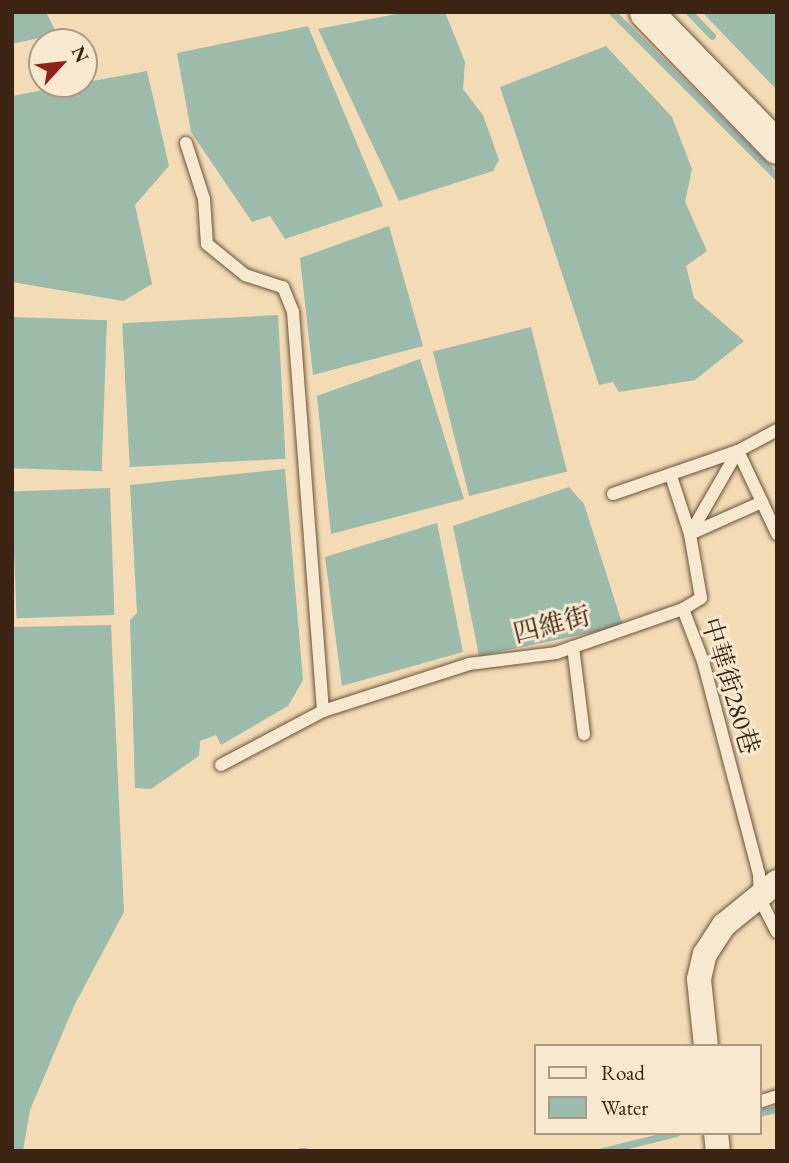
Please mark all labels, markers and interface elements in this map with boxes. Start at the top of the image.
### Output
north arrow [28,28,98,98]
text: N [66,42,95,67]
street label: 四維街 [510,600,594,650]
street label: 中華街280巷 [694,614,766,758]
legend [534,1044,761,1135]
text: Road [601,1059,645,1086]
text: Water [601,1094,648,1121]

